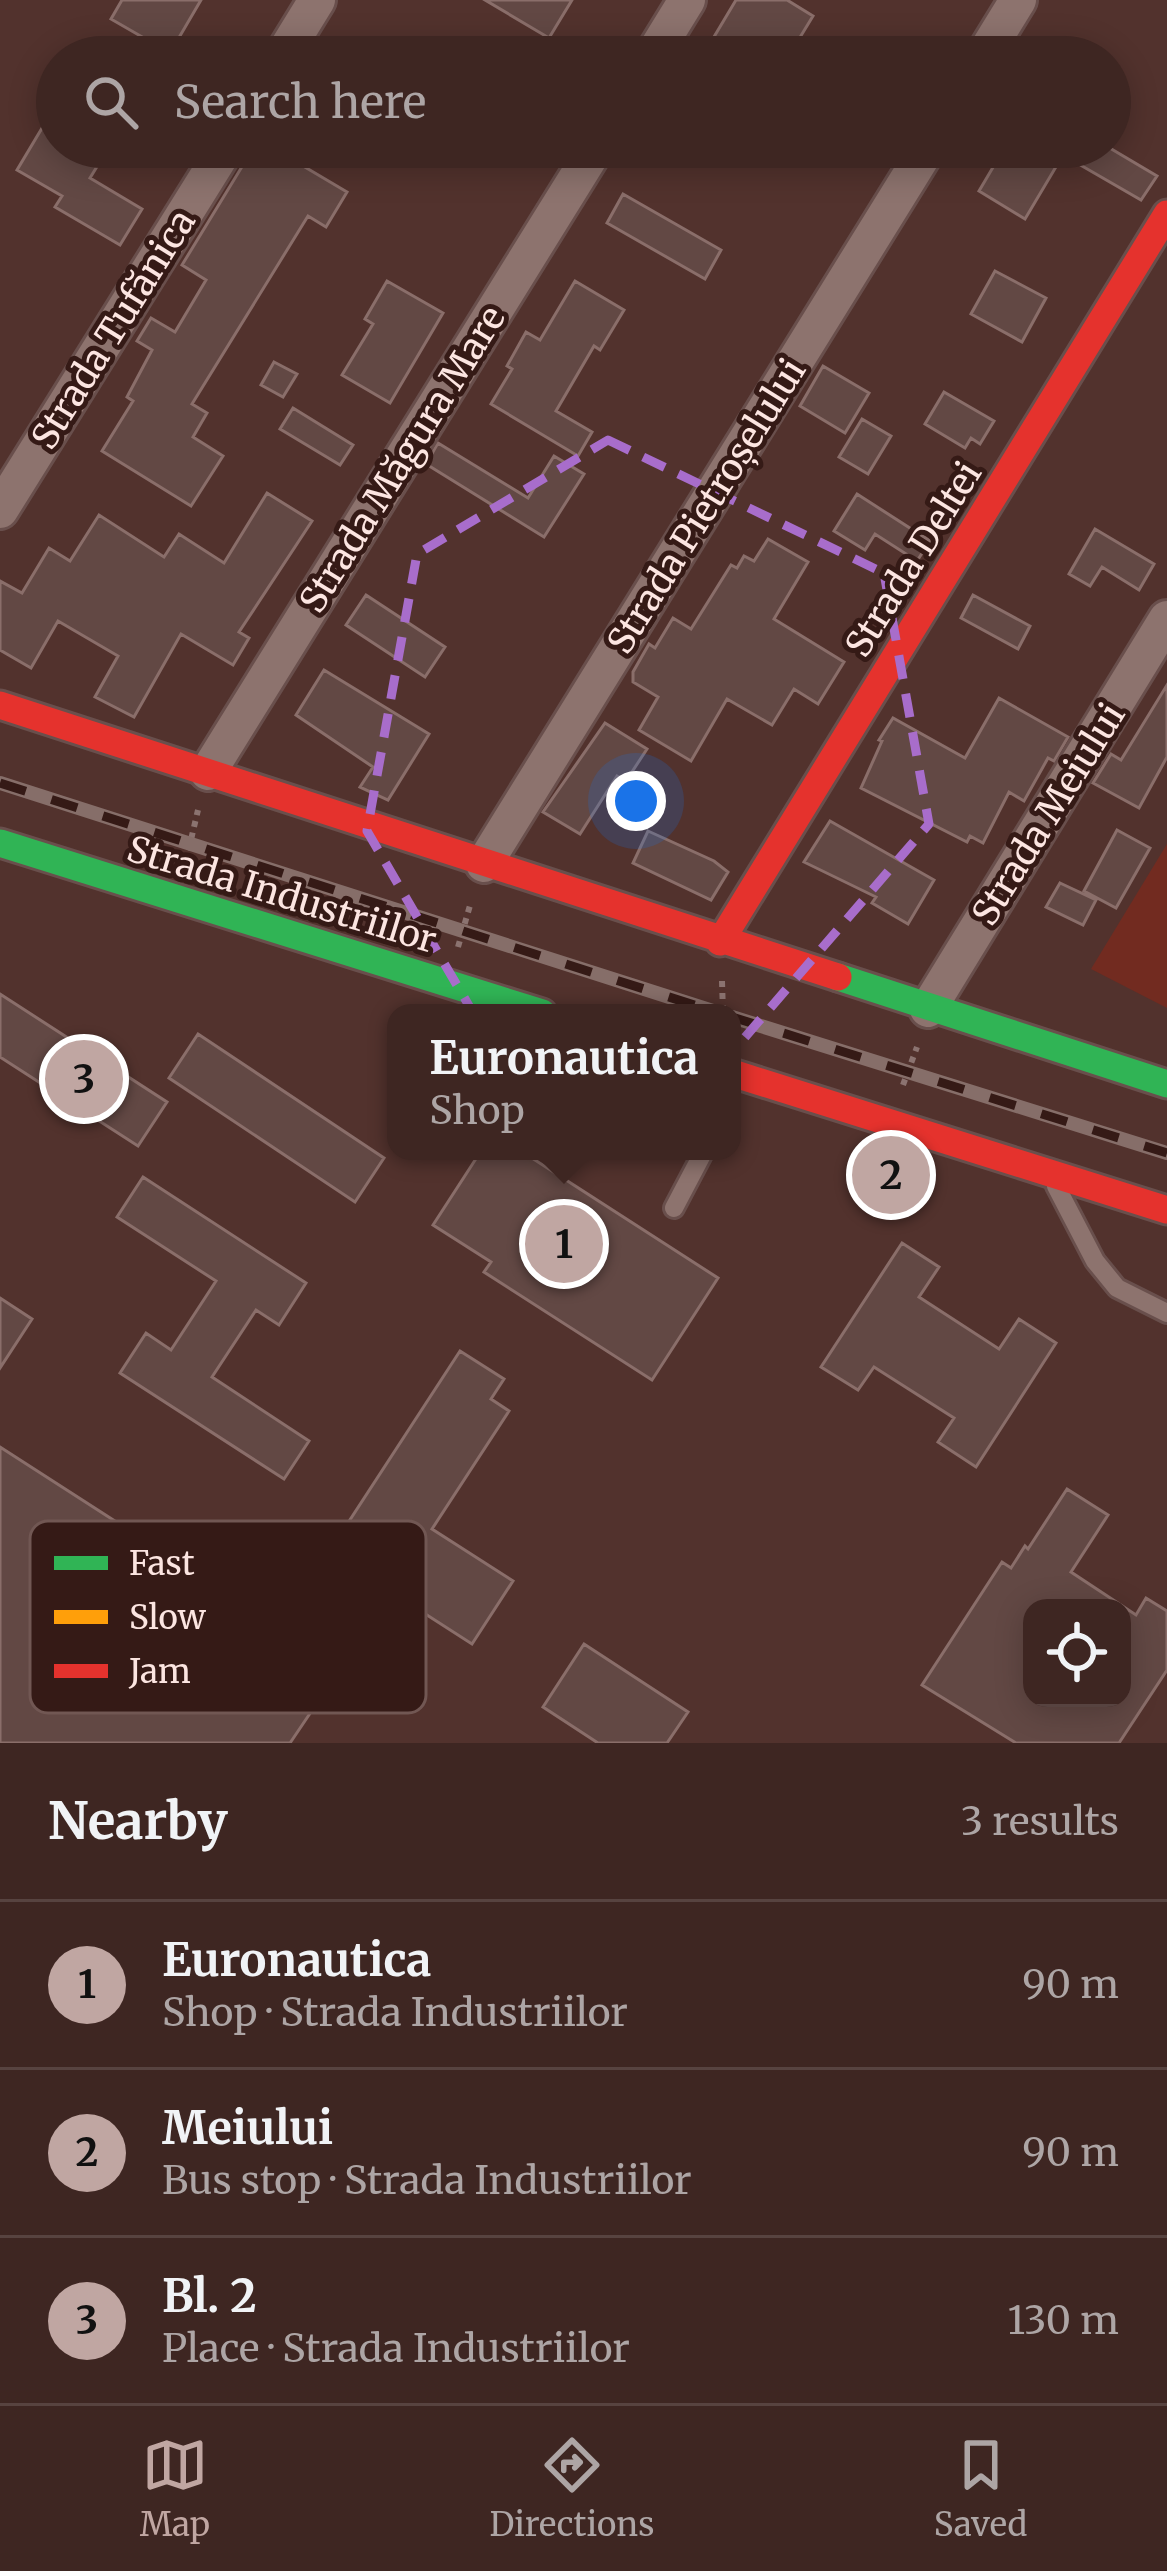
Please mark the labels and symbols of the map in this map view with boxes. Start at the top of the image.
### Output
street label: Strada Tufănica [22,201,205,457]
street label: Strada Măgura Mare [290,298,515,621]
street label: Strada Pietroșelului [598,351,815,662]
street label: Strada Deltei [836,453,991,665]
street label: Strada Meiului [962,695,1135,934]
your location [606,771,666,831]
street label: Strada Industriilor [122,826,442,963]
pin: 3 [45,1034,123,1124]
pin: 2 [852,1130,930,1220]
pin: 1 [525,1199,603,1289]
legend [30,1521,426,1713]
text: Fast [129,1543,195,1584]
text: Slow [129,1597,207,1638]
text: Jam [128,1651,191,1692]

